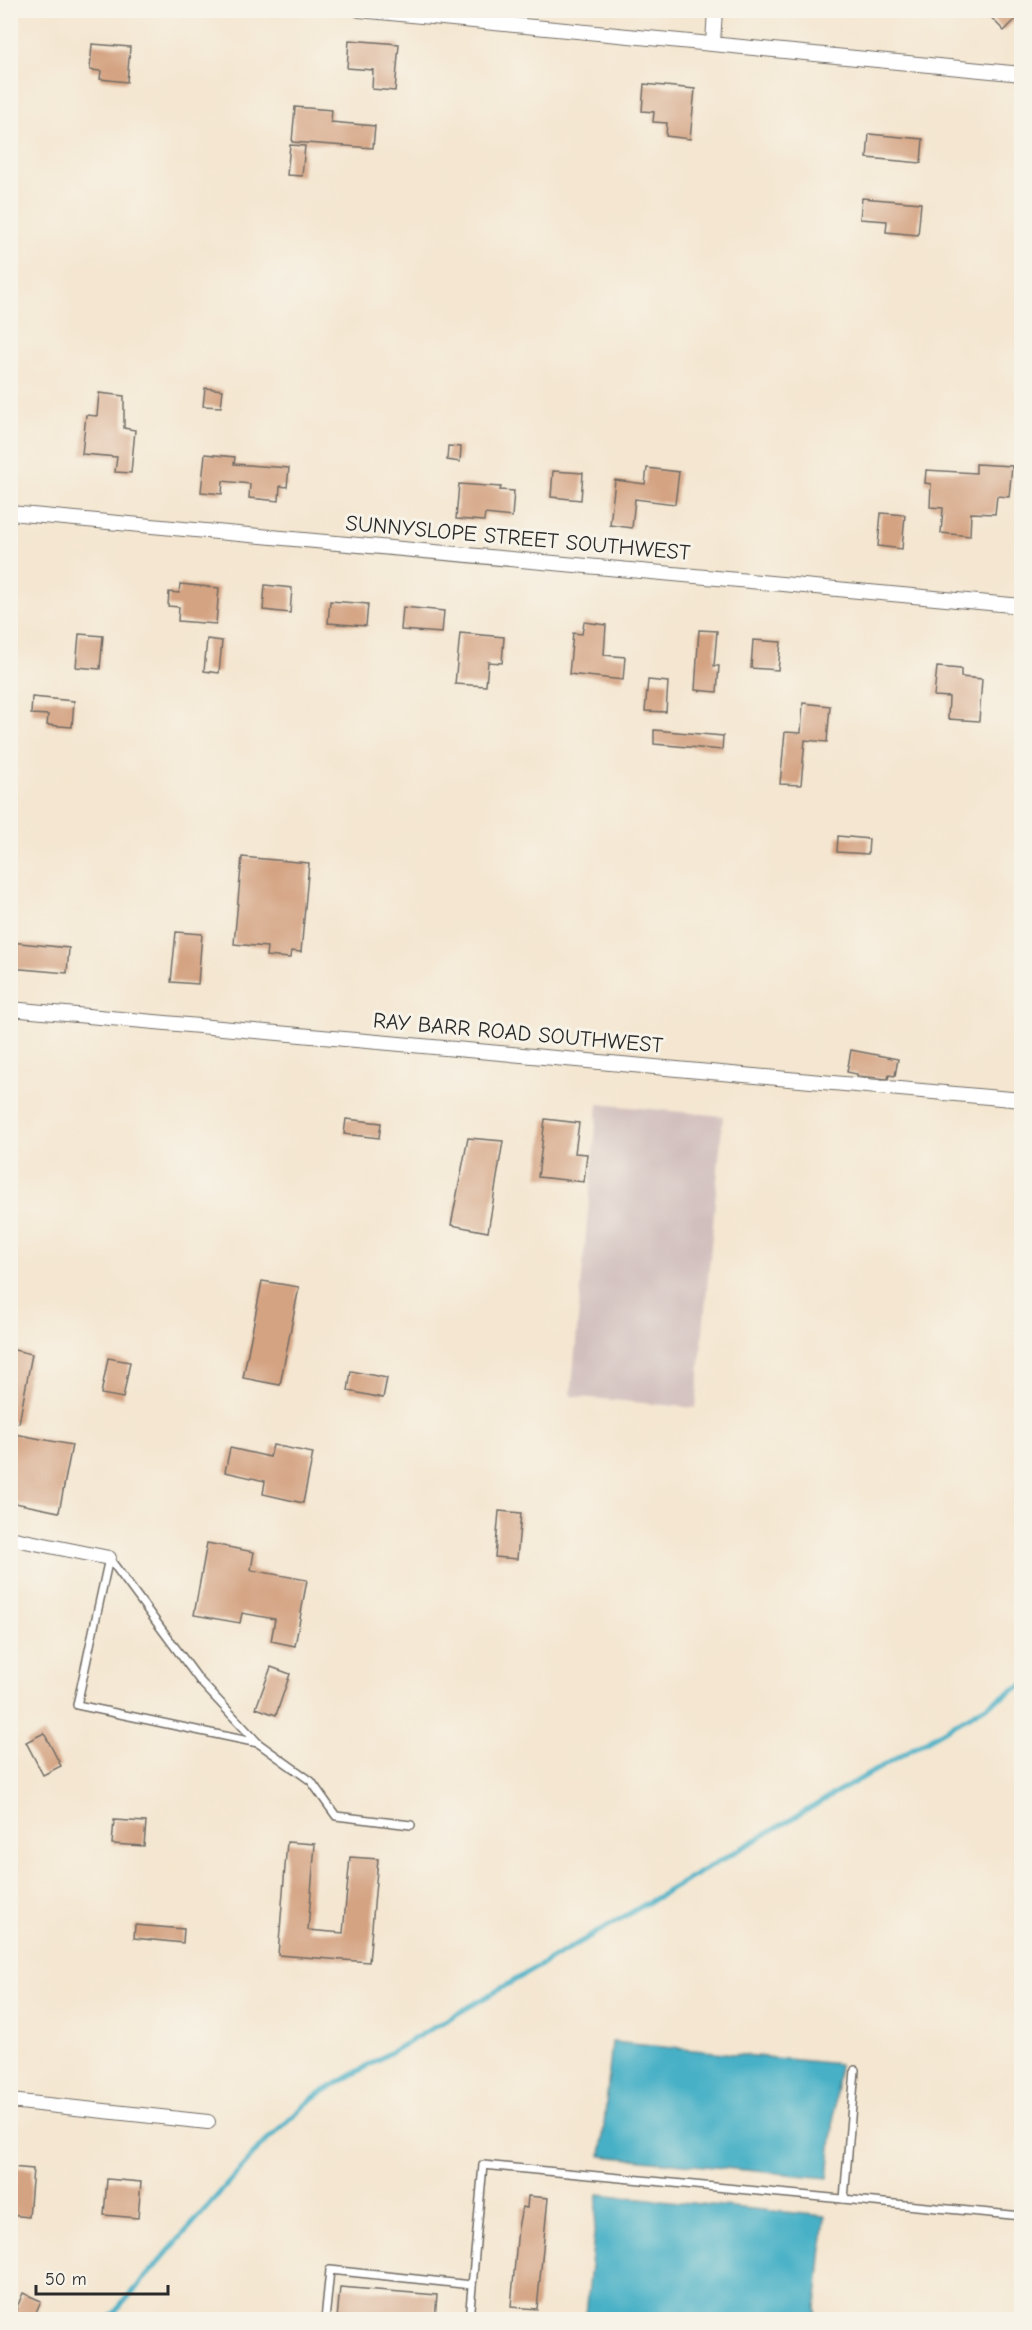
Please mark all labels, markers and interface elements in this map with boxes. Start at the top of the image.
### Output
street label: SUNNYSLOPE STREET SOUTHWEST [345,510,692,566]
street label: RAY BARR ROAD SOUTHWEST [372,1007,665,1059]
scale bar [36,2258,168,2296]
text: 50 m [45,2269,87,2290]

